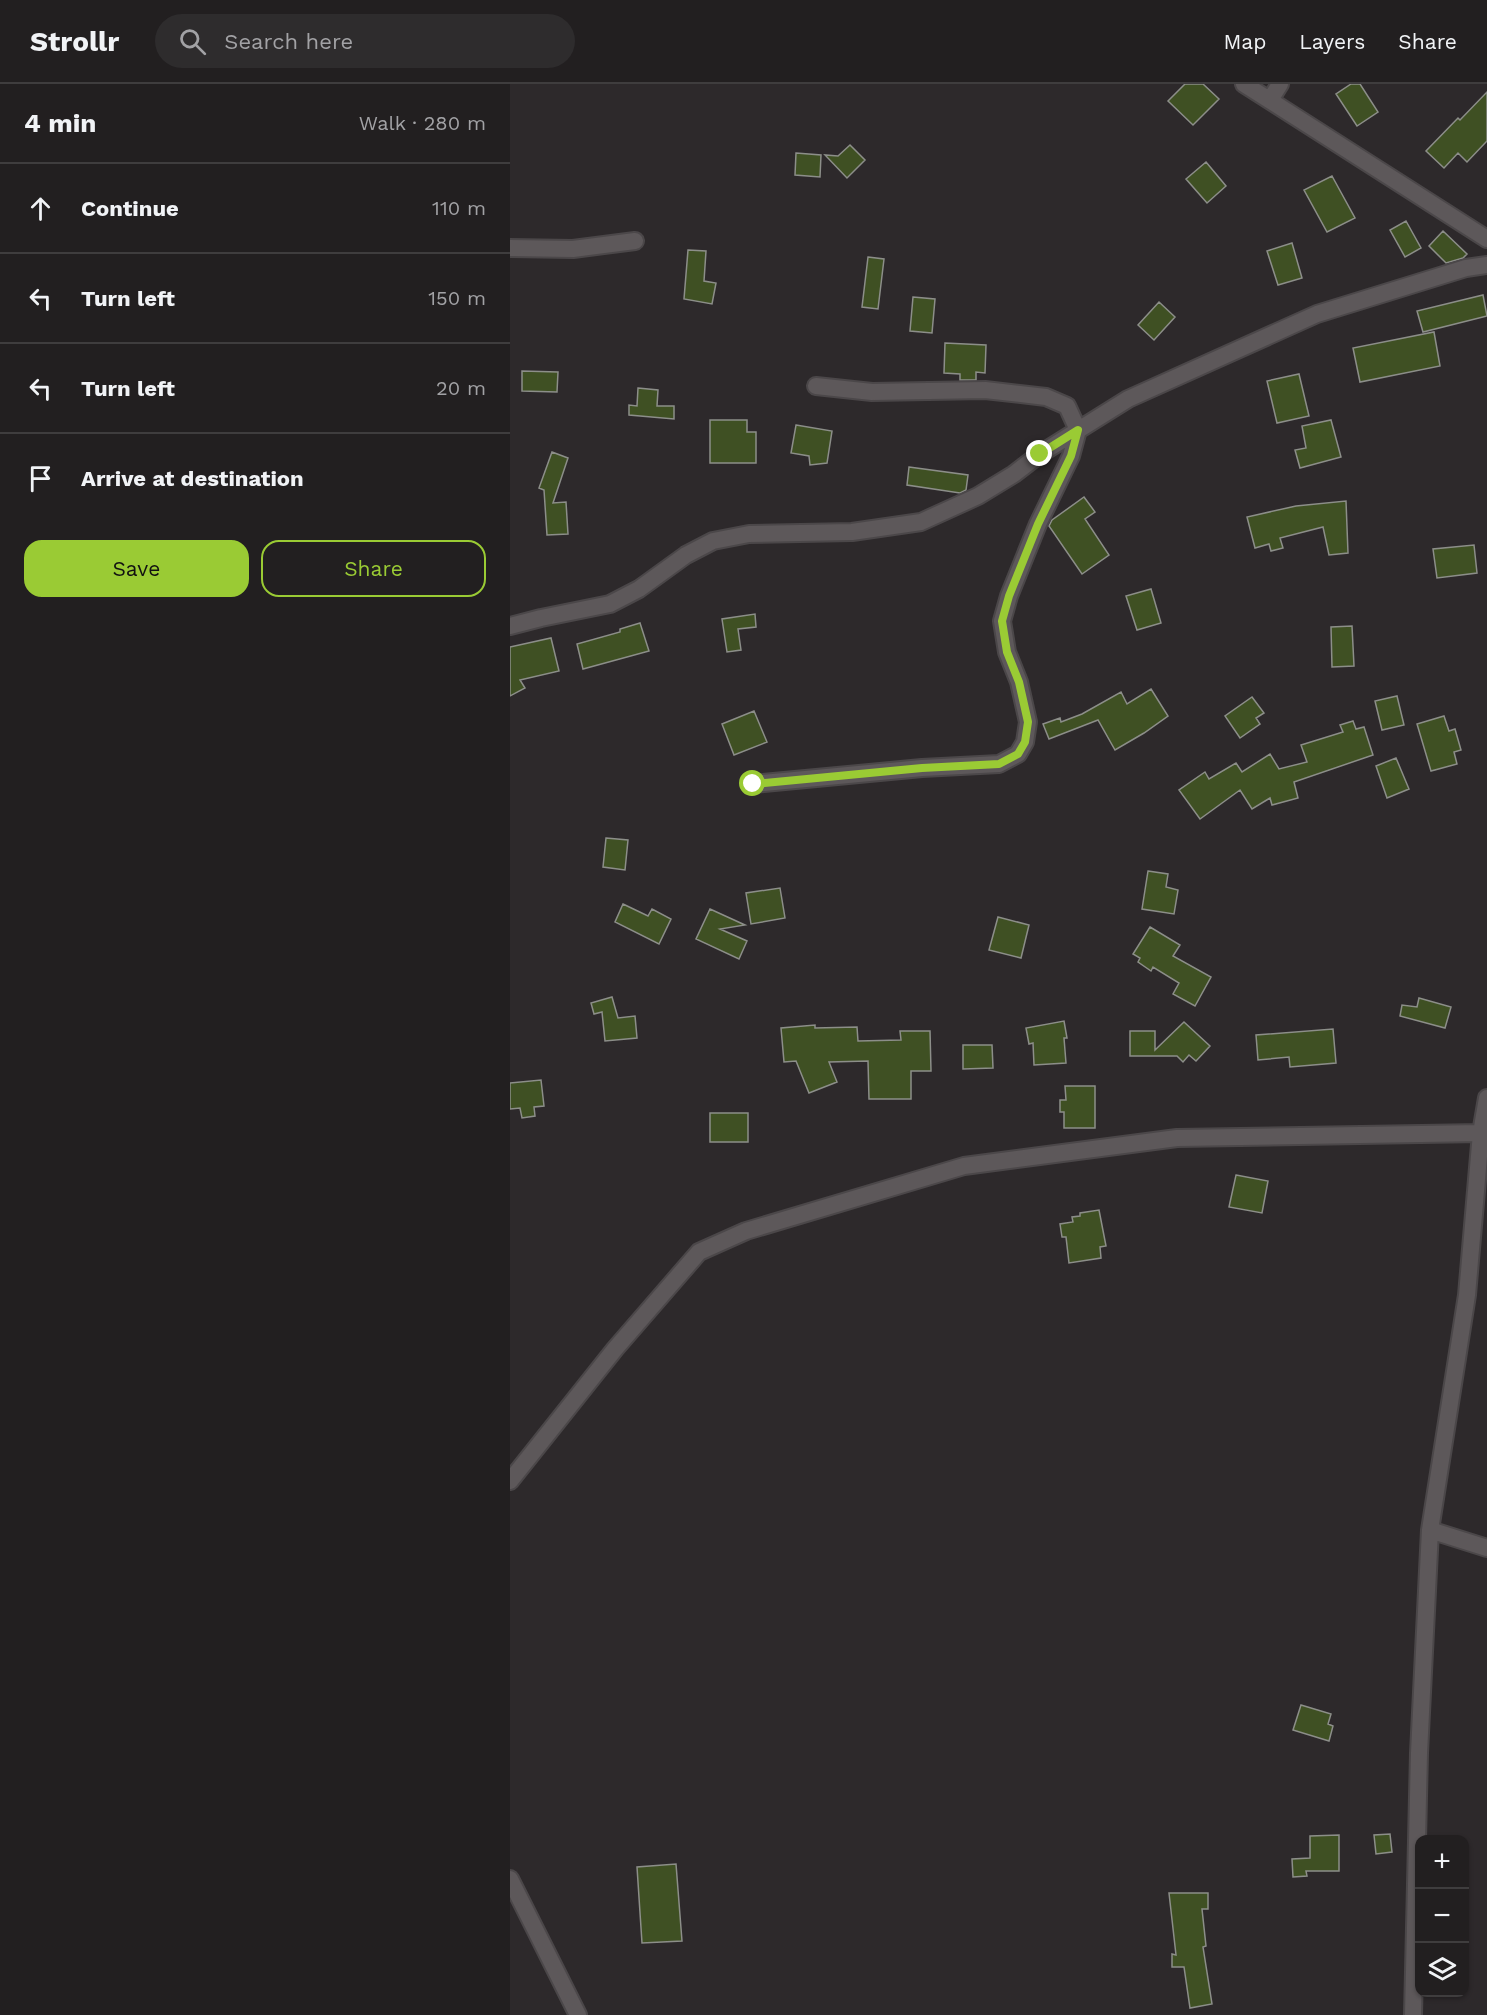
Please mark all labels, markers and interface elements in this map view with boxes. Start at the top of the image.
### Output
search box [155,14,575,68]
text: Strollr [30,25,119,58]
icon: search [176,25,209,58]
text: Search here [224,29,353,54]
text: Map [1223,29,1266,54]
text: Layers [1299,29,1365,54]
text: Share [1398,29,1457,54]
text: 4 min [24,108,96,138]
text: Walk · 280 m [359,111,486,135]
icon: ahead [24,192,57,225]
text: Continue [81,196,179,221]
text: 110 m [432,196,486,220]
icon: left [24,282,57,315]
text: Turn left [81,286,175,311]
text: 150 m [428,286,486,310]
icon: left [24,372,57,405]
text: Turn left [81,376,175,401]
text: 20 m [436,376,486,400]
route end [1026,440,1052,466]
icon: arrive [24,462,57,495]
text: Arrive at destination [81,466,304,491]
button: Save [24,540,249,597]
button: Share [261,540,486,597]
route start [739,770,765,796]
map controls [1415,1835,1469,1997]
button: + [1415,1835,1469,1889]
button: − [1415,1889,1469,1943]
button: layers [1415,1943,1469,1997]

